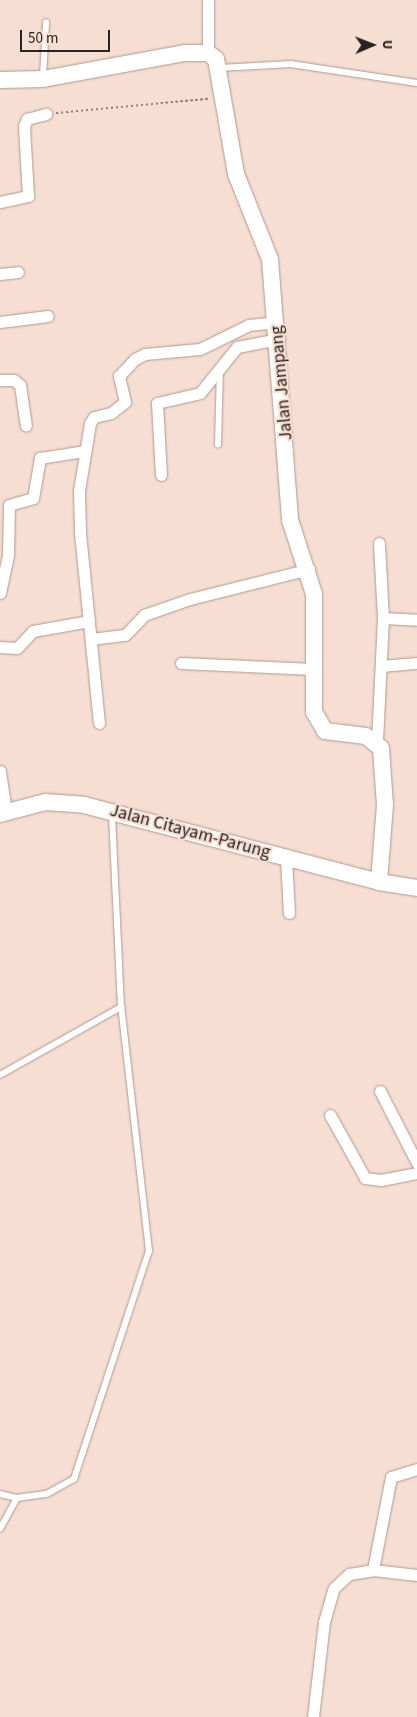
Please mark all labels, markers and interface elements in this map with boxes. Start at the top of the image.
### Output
scale bar [22,20,112,52]
north arrow [347,20,397,70]
text: 50 m [28,28,58,49]
text: U [377,40,397,50]
street label: Jalan Jampang [266,325,298,441]
street label: Jalan Citayam-Parung [107,800,273,864]

